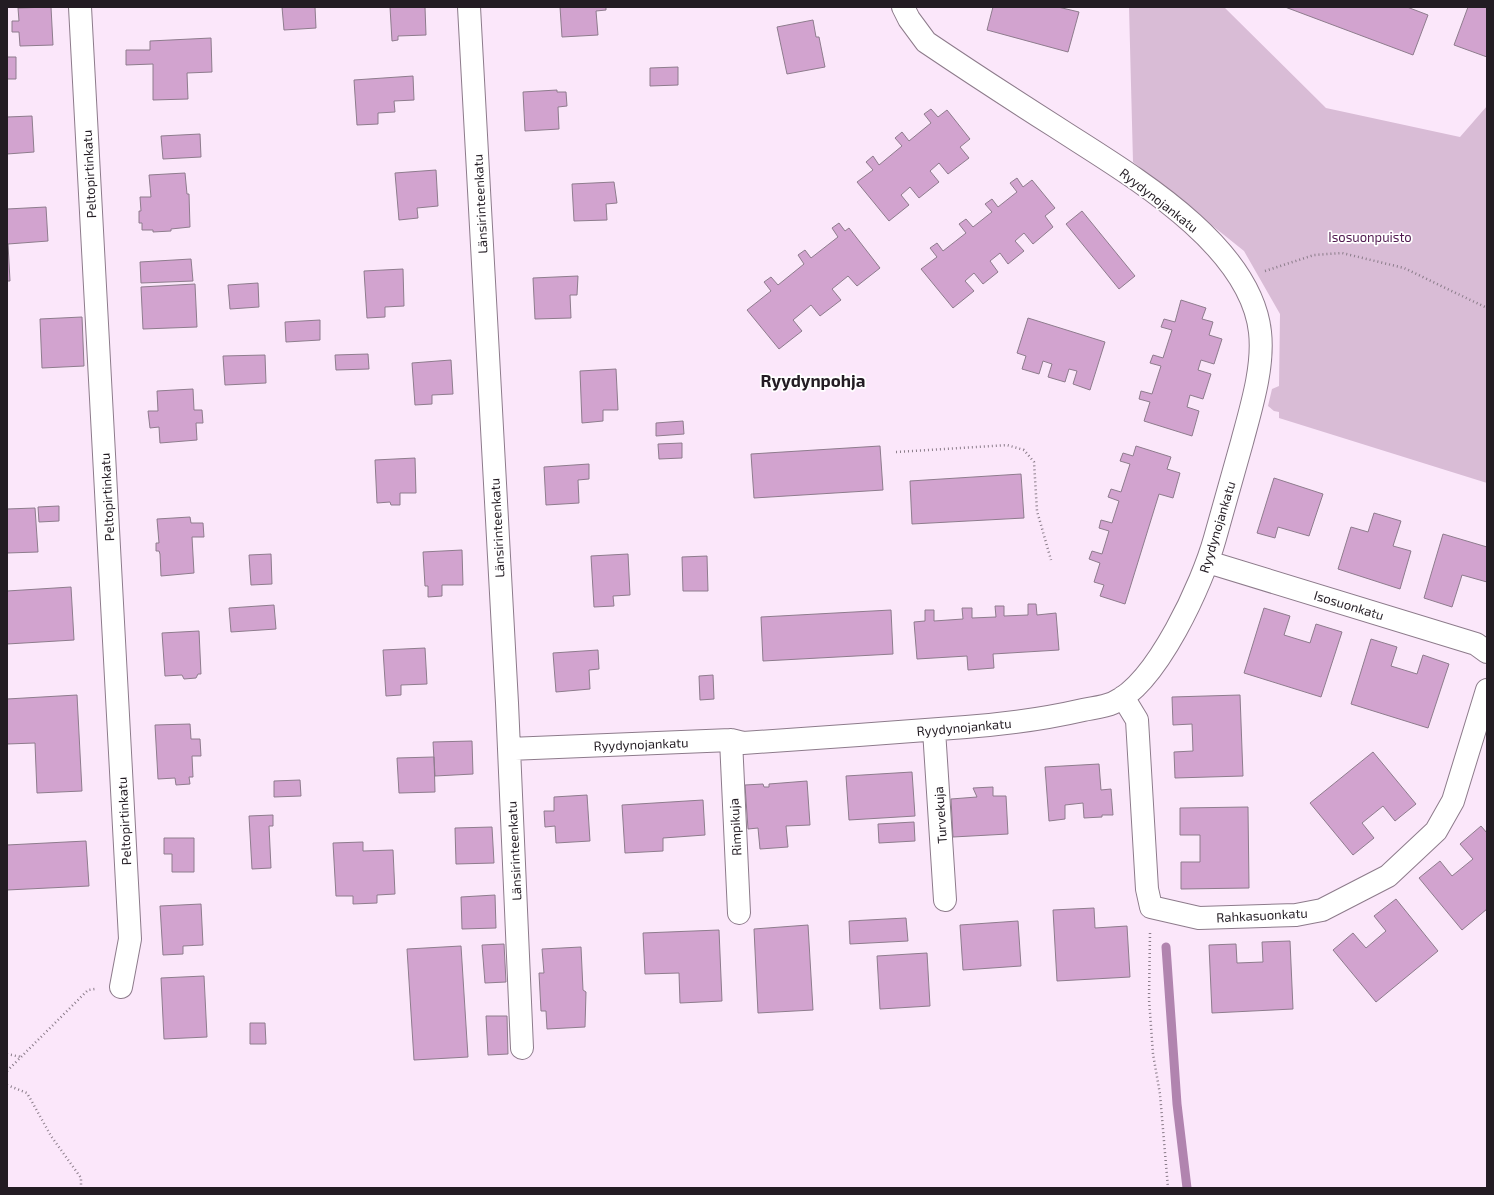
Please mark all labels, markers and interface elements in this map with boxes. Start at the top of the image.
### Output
street label: Peltopirtinkatu [79,129,99,219]
street label: Länsirinteenkatu [469,154,491,254]
street label: Ryydynojankatu [1117,164,1201,236]
park label: Isosuonpuisto [1328,229,1412,245]
district label: Ryydynpohja [761,370,865,391]
street label: Peltopirtinkatu [97,452,117,542]
street label: Länsirinteenkatu [486,478,508,578]
street label: Ryydynojankatu [1195,479,1239,575]
street label: Isosuonkatu [1312,587,1386,623]
street label: Ryydynojankatu [916,715,1012,739]
street label: Ryydynojankatu [593,734,689,754]
street label: Peltopirtinkatu [114,776,134,866]
street label: Turvekuja [930,786,950,844]
street label: Rimpikuja [725,798,745,856]
street label: Länsirinteenkatu [503,801,525,901]
street label: Rahkasuonkatu [1216,905,1308,925]

